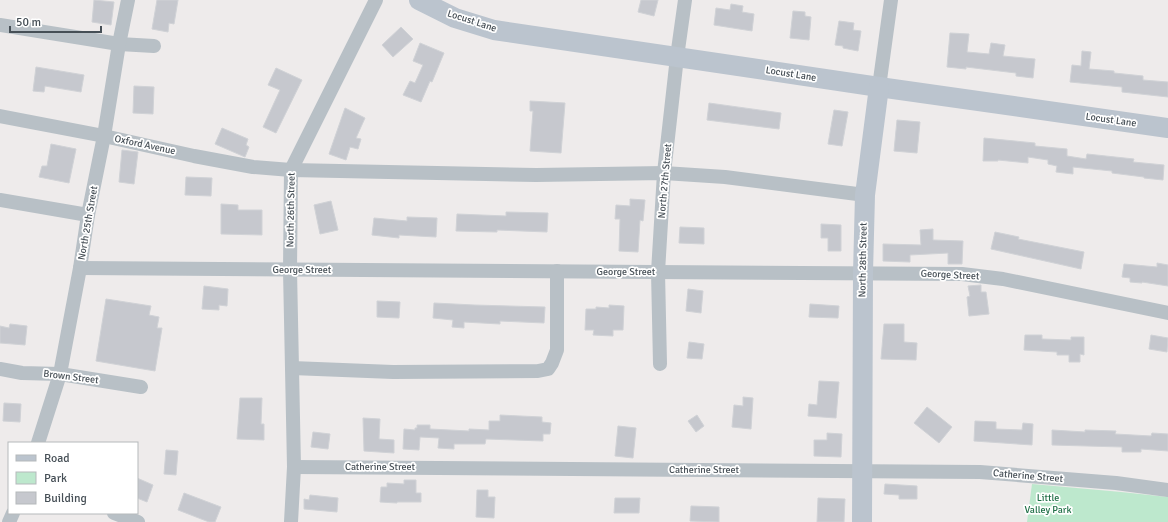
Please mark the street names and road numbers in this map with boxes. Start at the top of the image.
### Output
street label: Locust Lane [446,7,498,35]
street label: Locust Lane [765,64,817,84]
street label: Locust Lane [1085,111,1137,129]
street label: Oxford Avenue [113,133,177,157]
street label: North 27th Street [656,143,674,219]
street label: North 26th Street [284,172,298,248]
street label: North 25th Street [76,185,101,261]
street label: North 28th Street [856,222,870,298]
street label: George Street [273,264,332,276]
street label: George Street [597,266,656,278]
street label: George Street [920,267,980,283]
street label: Brown Street [43,368,100,386]
street label: Catherine Street [345,461,416,473]
street label: Catherine Street [669,464,740,476]
street label: Catherine Street [993,467,1064,485]

